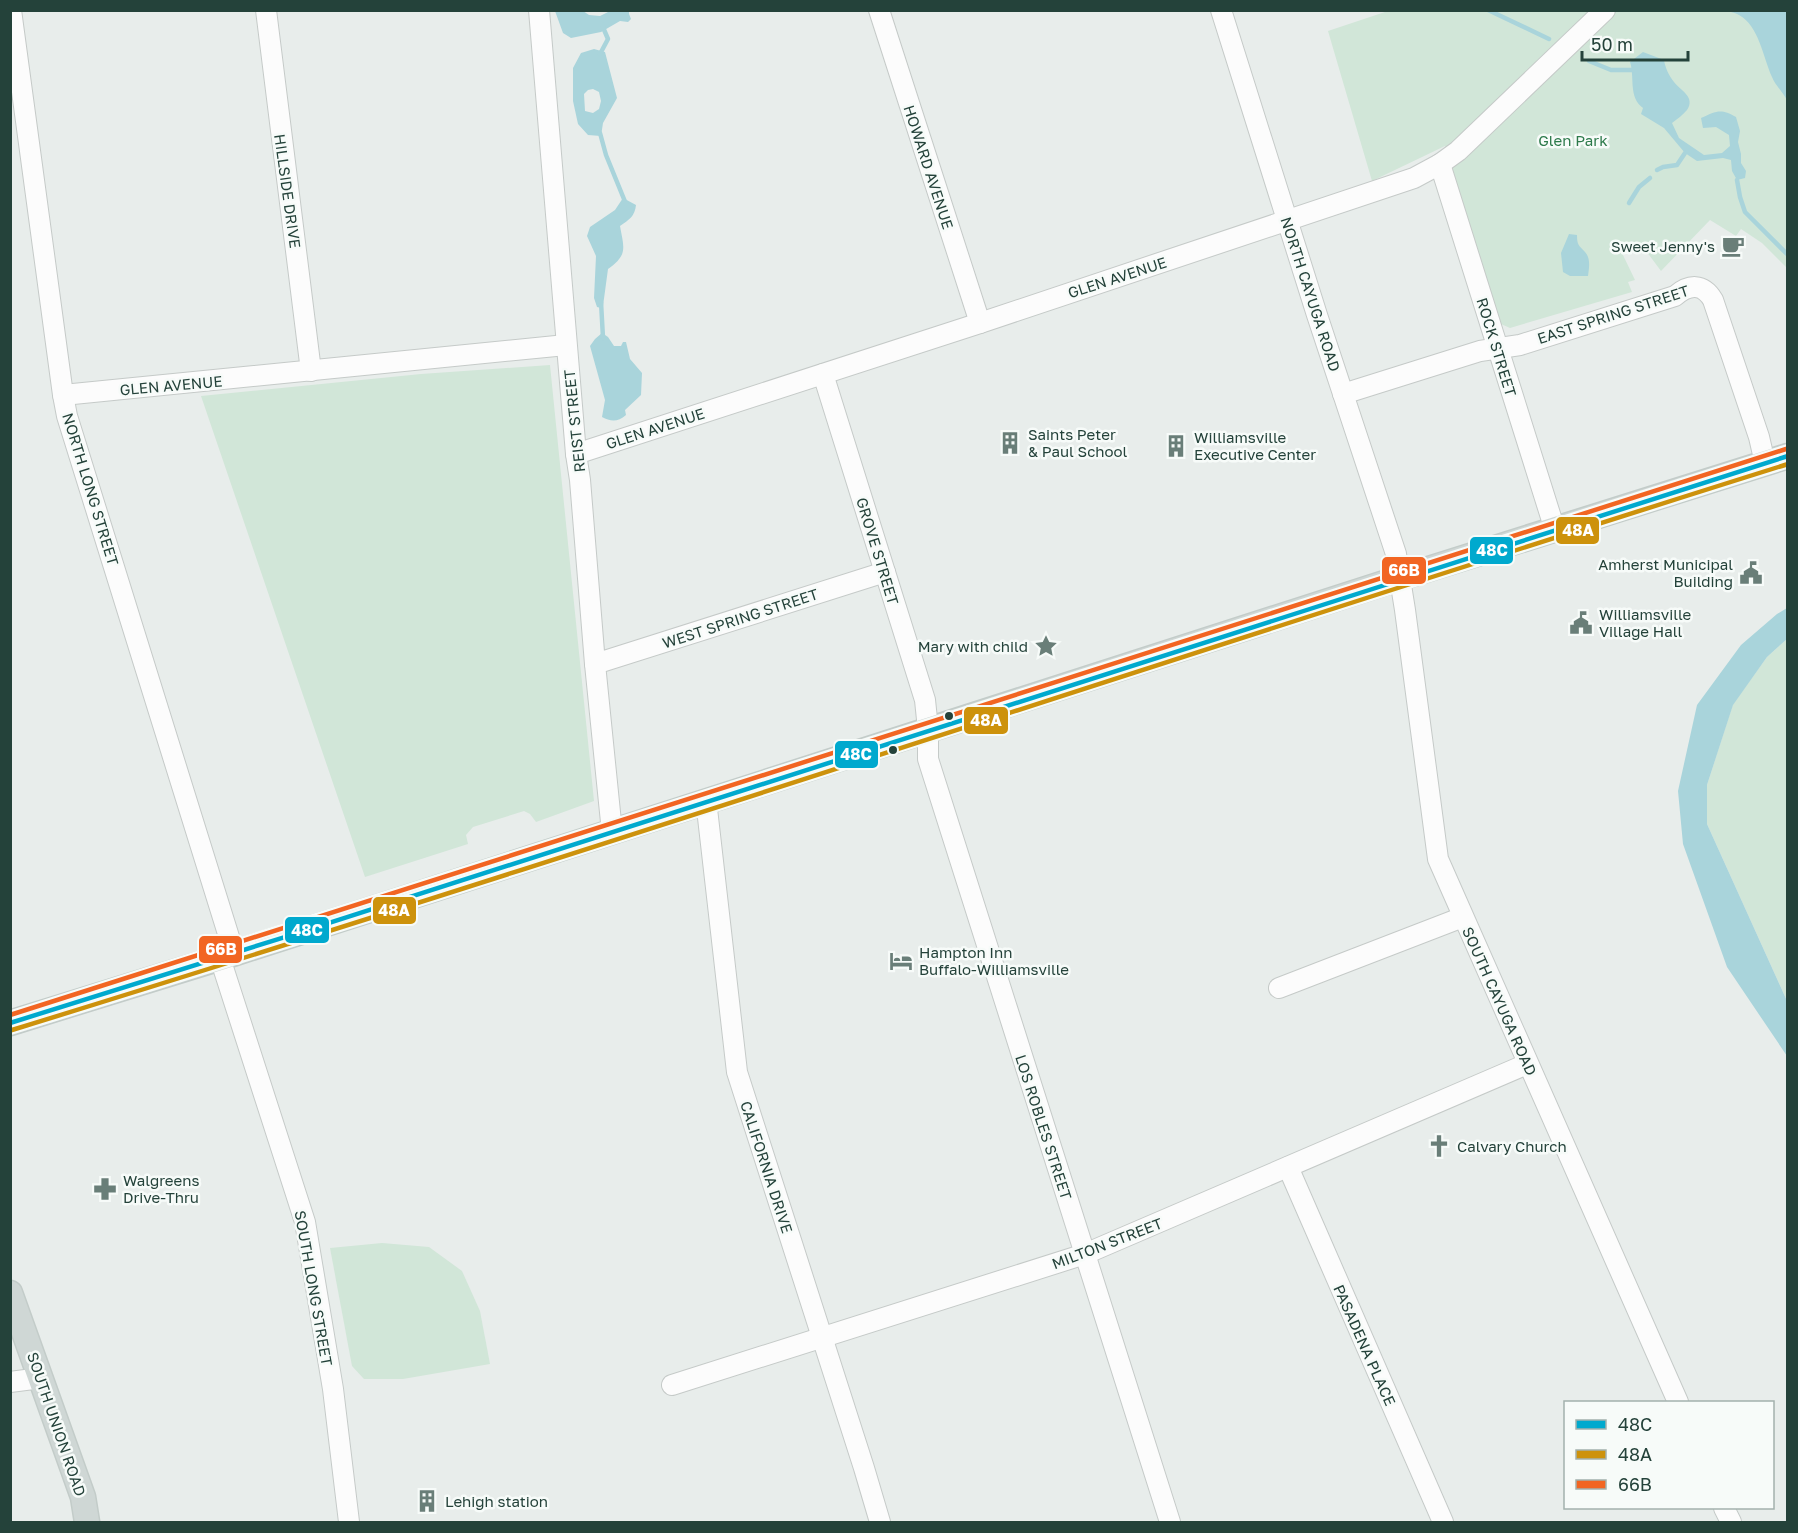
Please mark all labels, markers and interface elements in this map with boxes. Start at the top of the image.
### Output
scale bar [1582,24,1688,62]
text: 50 m [1591,33,1633,55]
street label: HOWARD AVENUE [900,103,958,231]
park label: Glen Park [1538,131,1608,149]
street label: HILLSIDE DRIVE [271,133,305,249]
street label: NORTH CAYUGA ROAD [1277,214,1345,374]
cafe icon: Sweet Jenny's [1720,233,1746,259]
place label: Sweet Jenny's [1611,237,1715,255]
street label: GLEN AVENUE [1065,253,1169,301]
street label: EAST SPRING STREET [1535,281,1691,347]
street label: ROCK STREET [1473,295,1521,399]
street label: REIST STREET [560,369,588,473]
street label: GLEN AVENUE [119,372,223,398]
street label: GLEN AVENUE [603,404,707,452]
street label: NORTH LONG STREET [59,411,123,567]
place label: Saints Peter & Paul School [1028,425,1128,460]
place label: Williamsville Executive Center [1194,428,1316,463]
building icon: Saints Peter & Paul School [997,430,1023,456]
building icon: Williamsville Executive Center [1163,433,1189,459]
street label: GROVE STREET [853,495,903,607]
line badge: 48A [1555,516,1600,545]
text: 48A [1562,520,1594,540]
line badge: 48C [1469,536,1514,565]
text: 48C [1476,540,1508,560]
place label: Amherst Municipal Building [1598,555,1733,590]
line badge: 66B [1381,556,1427,585]
text: 66B [1388,560,1420,580]
public building icon: Amherst Municipal Building [1738,560,1764,586]
street label: WEST SPRING STREET [660,584,820,652]
place label: Williamsville Village Hall [1599,605,1692,640]
public building icon: Williamsville Village Hall [1568,610,1594,636]
place icon: Mary with child [1033,633,1059,659]
place label: Mary with child [918,637,1028,655]
line badge: 48A [963,706,1009,735]
unlabelled marker [943,710,955,722]
text: 48A [970,710,1002,730]
line badge: 48C [834,740,879,769]
text: 48C [840,744,872,764]
unlabelled marker [887,744,899,756]
line badge: 48A [372,896,417,925]
text: 48A [378,900,410,920]
line badge: 48C [284,916,330,944]
text: 48C [291,920,323,940]
street label: SOUTH CAYUGA ROAD [1459,924,1541,1078]
line badge: 66B [198,935,243,964]
text: 66B [205,939,237,959]
place label: Hampton Inn Buffalo-Williamsville [919,943,1069,978]
hotel icon: Hampton Inn Buffalo-Williamsville [888,948,914,974]
street label: LOS ROBLES STREET [1012,1052,1076,1202]
street label: CALIFORNIA DRIVE [737,1099,797,1235]
church icon: Calvary Church [1426,1133,1452,1159]
place label: Calvary Church [1457,1137,1567,1155]
place label: Walgreens Drive-Thru [123,1171,199,1206]
pharmacy icon: Walgreens Drive-Thru [92,1176,118,1202]
street label: SOUTH LONG STREET [291,1209,337,1367]
street label: MILTON STREET [1049,1214,1165,1272]
street label: PASADENA PLACE [1330,1282,1400,1408]
street label: SOUTH UNION ROAD [24,1350,90,1498]
legend [1564,1401,1774,1509]
text: 48C [1618,1413,1652,1435]
text: 48A [1618,1443,1652,1465]
text: 66B [1618,1473,1652,1495]
building icon: Lehigh station [414,1488,440,1514]
place label: Lehigh station [445,1492,548,1510]

